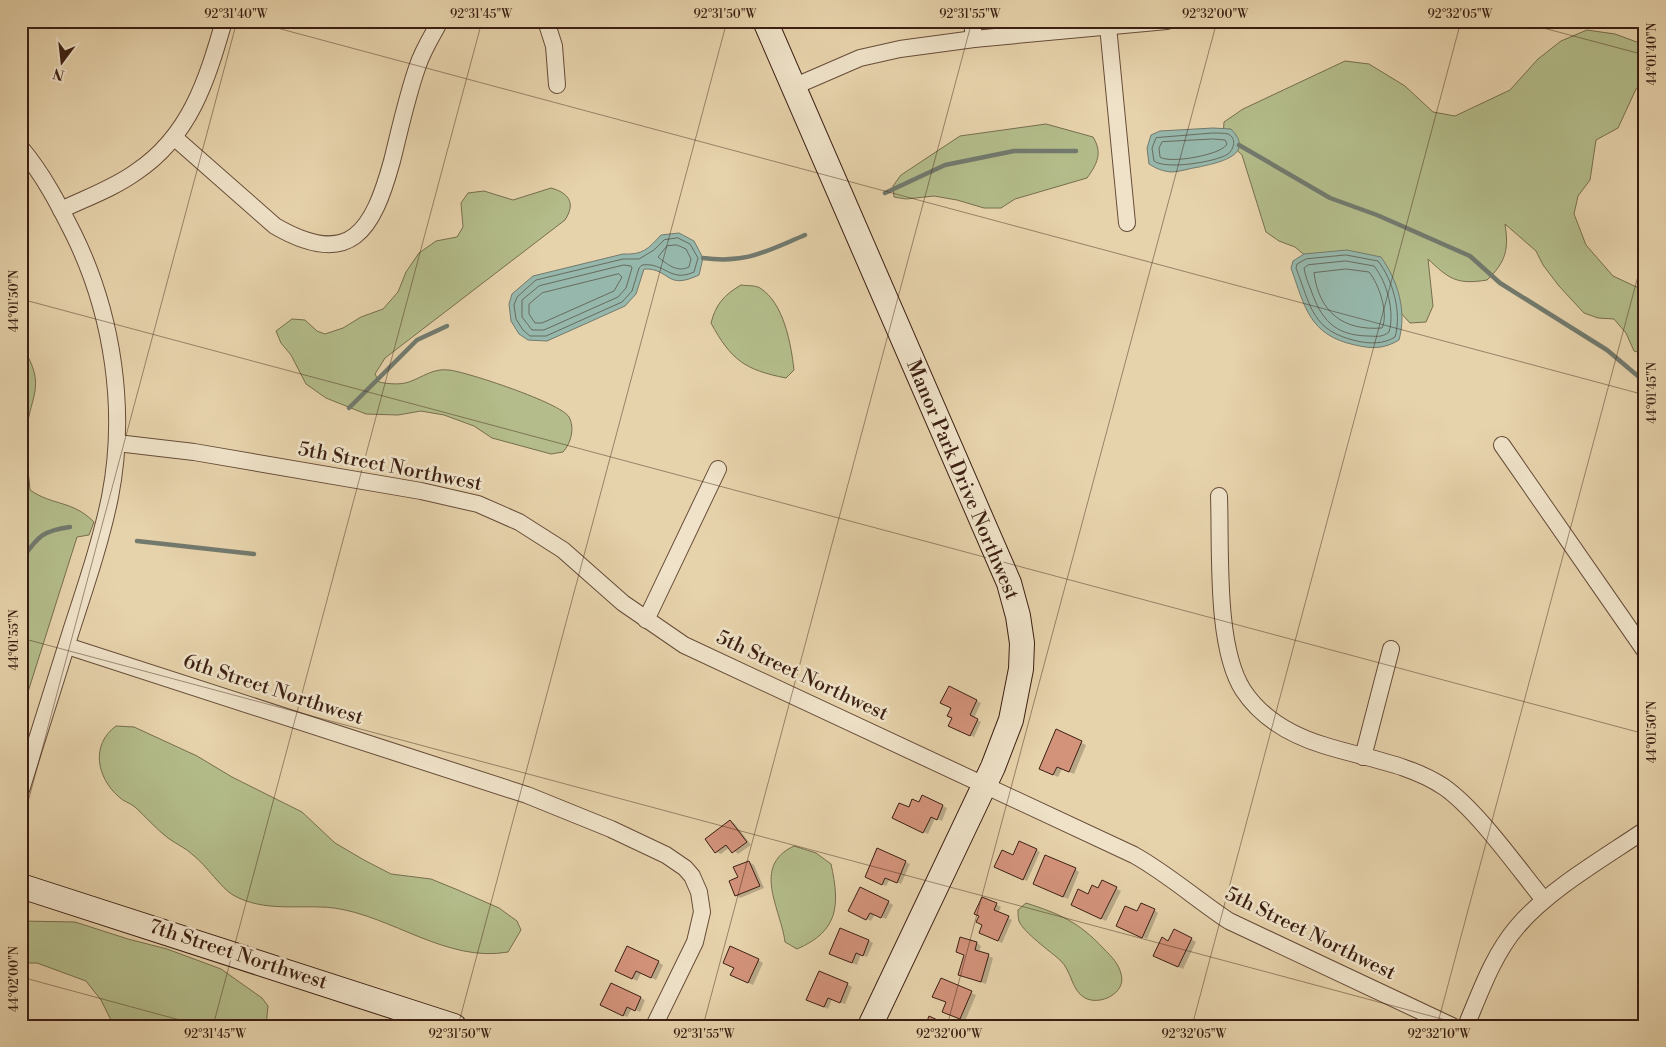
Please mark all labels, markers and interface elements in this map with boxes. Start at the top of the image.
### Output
text: 92°31'40"W [204,7,269,22]
text: 92°31'45"W [450,7,513,22]
text: 92°31'50"W [694,7,758,22]
text: 92°31'55"W [939,7,1002,22]
text: 92°32'00"W [1182,7,1249,22]
text: 92°32'05"W [1428,7,1494,22]
text: 44°01'40"N [1645,22,1660,86]
north arrow [38,38,88,88]
text: N [51,63,67,84]
text: 44°01'50"N [7,270,22,332]
street label: Manor Park Drive Northwest [900,356,1024,604]
text: 44°01'45"N [1645,362,1660,424]
street label: 5th Street Northwest [296,437,484,497]
text: 44°01'55"N [7,609,22,671]
street label: 5th Street Northwest [712,625,892,727]
street label: 6th Street Northwest [180,649,366,731]
text: 44°01'50"N [1645,701,1660,763]
street label: 5th Street Northwest [1221,882,1399,986]
street label: 7th Street Northwest [146,914,330,996]
text: 44°02'00"N [7,946,22,1012]
text: 92°31'45"W [184,1027,247,1042]
text: 92°31'50"W [429,1027,493,1042]
text: 92°31'55"W [673,1027,736,1042]
text: 92°32'00"W [916,1027,983,1042]
text: 92°32'05"W [1162,1027,1228,1042]
text: 92°32'10"W [1408,1027,1472,1042]

